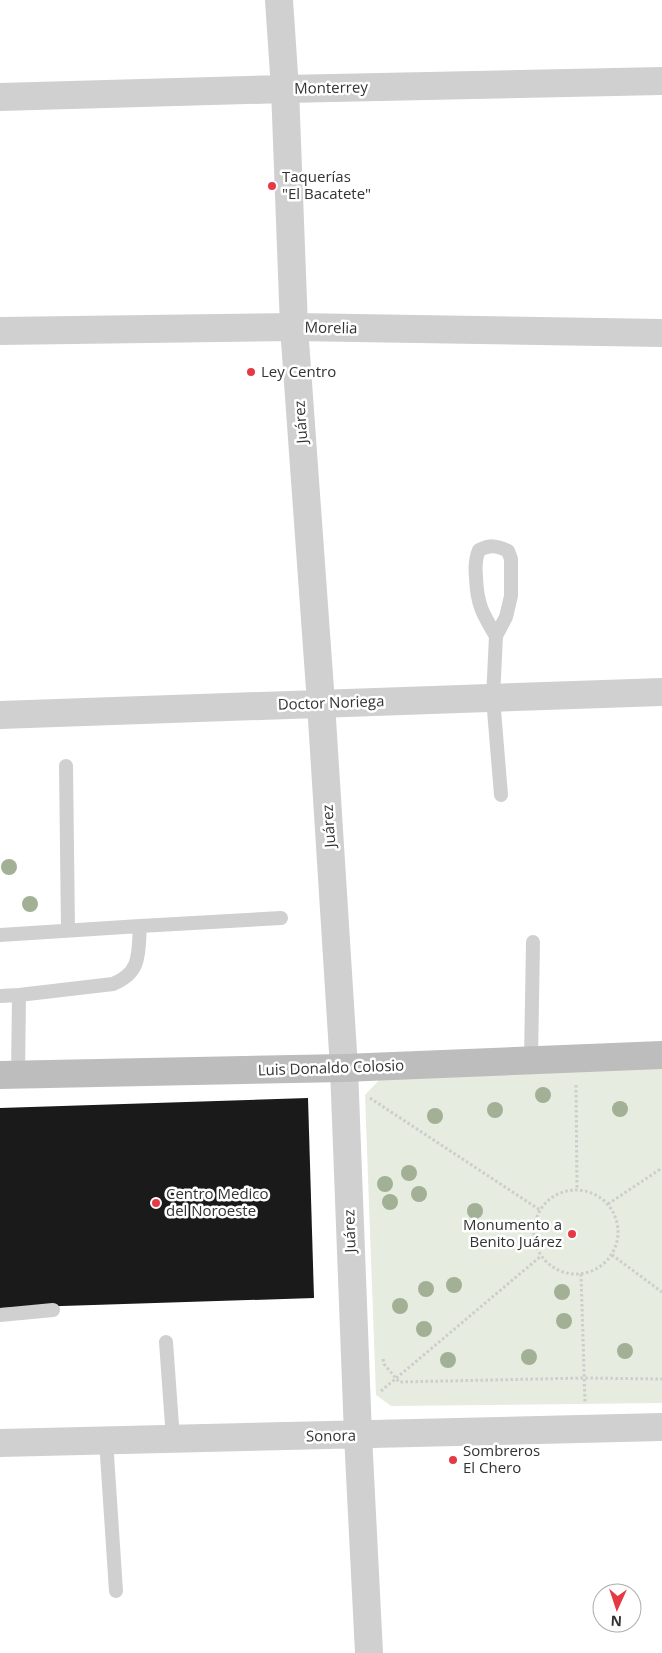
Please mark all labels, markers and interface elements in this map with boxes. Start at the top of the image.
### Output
street label: Monterrey [294,76,368,98]
place label: Taquerías "El Bacatete" [282,166,371,203]
marker: Taquerías "El Bacatete" [266,180,278,192]
street label: Morelia [304,317,358,337]
place label: Ley Centro [261,361,336,381]
marker: Ley Centro [245,366,257,378]
street label: Juárez [289,400,312,446]
street label: Doctor Noriega [277,690,385,714]
street label: Juárez [317,804,340,850]
street label: Luis Donaldo Colosio [257,1054,404,1080]
place label: Centro Medico del Noroeste [166,1183,269,1220]
marker: Centro Medico del Noroeste [150,1197,162,1209]
street label: Juárez [338,1209,360,1255]
place label: Monumento a Benito Juárez [463,1214,562,1251]
marker: Monumento a Benito Juárez [566,1228,578,1240]
street label: Sonora [306,1425,356,1445]
place label: Sombreros El Chero [463,1440,540,1477]
marker: Sombreros El Chero [447,1454,459,1466]
north arrow [592,1583,642,1633]
text: N [610,1612,622,1631]

